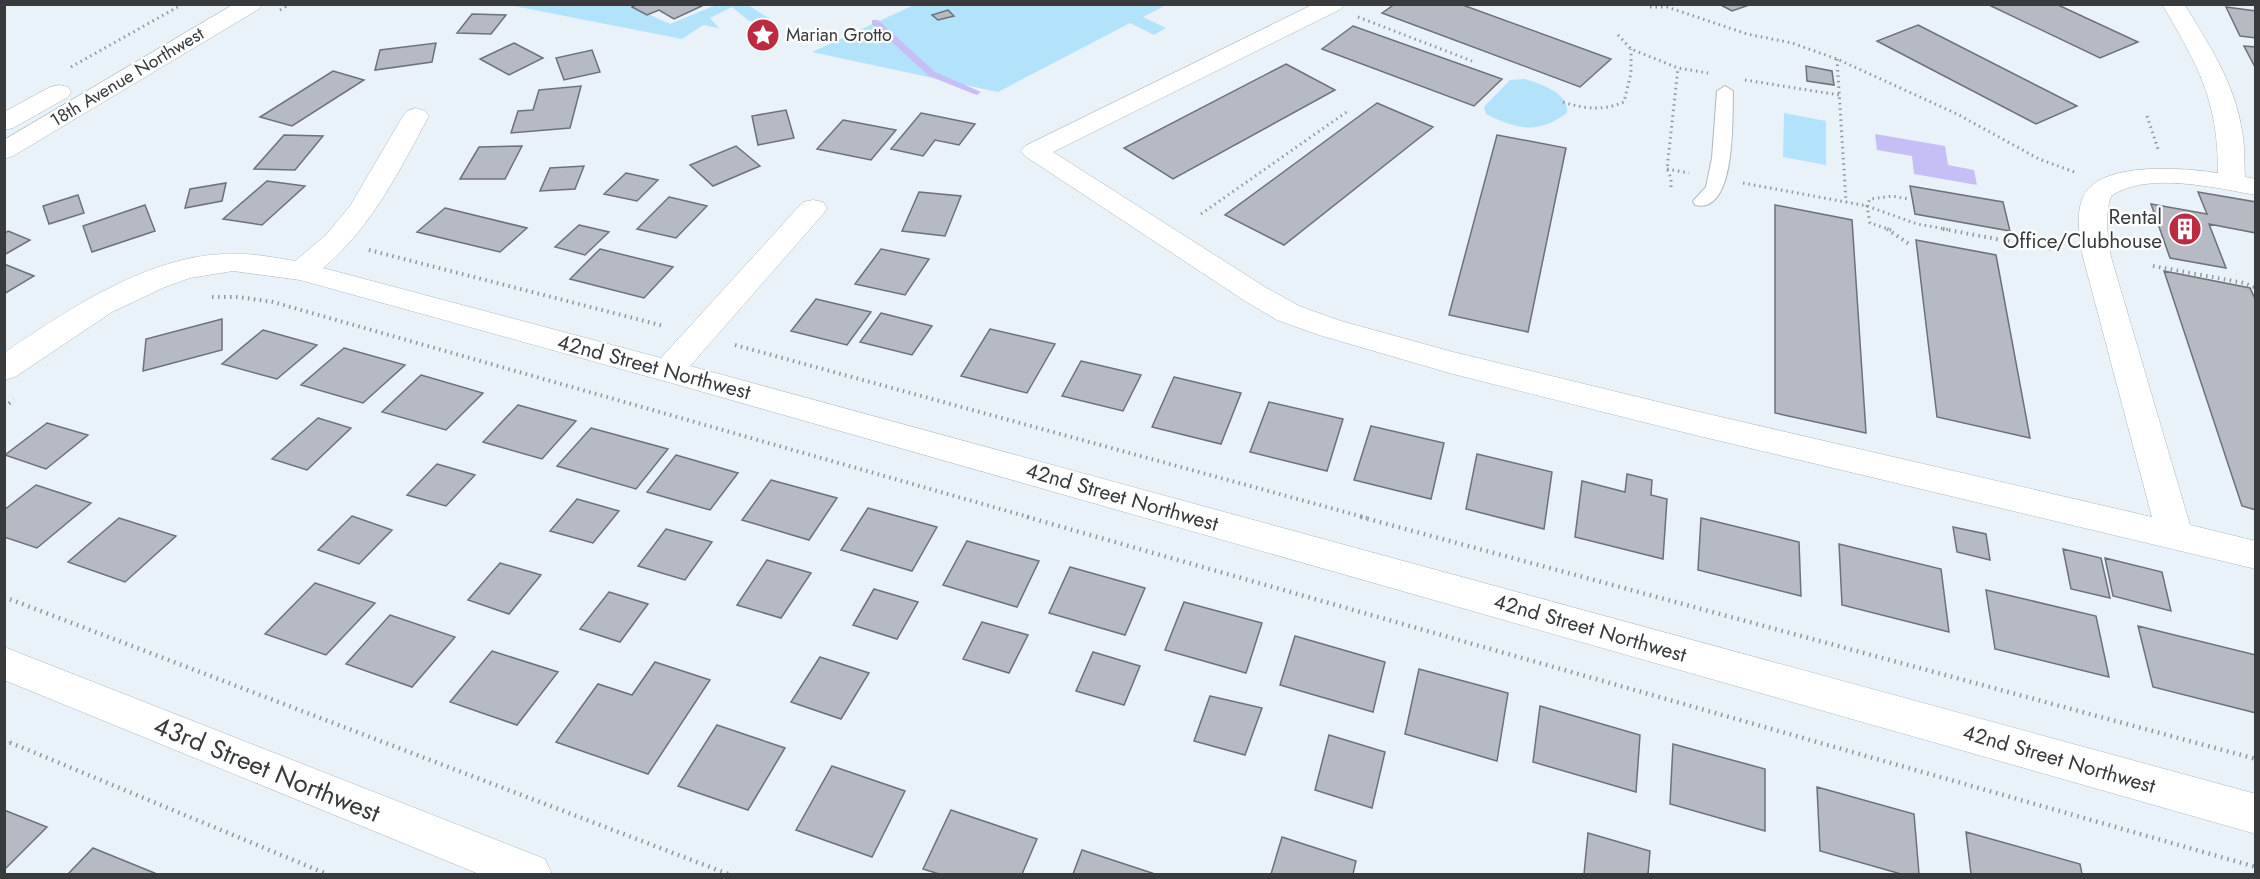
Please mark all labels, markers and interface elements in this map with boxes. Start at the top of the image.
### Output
place icon: Marian Grotto [745,17,781,53]
street label: 18th Avenue Northwest [45,20,209,133]
place label: Marian Grotto [786,22,892,48]
place label: Rental Office/Clubhouse [2003,202,2162,256]
building icon: Rental Office/Clubhouse [2167,211,2203,247]
street label: 42nd Street Northwest [554,327,754,407]
street label: 42nd Street Northwest [1022,455,1222,539]
street label: 42nd Street Northwest [1490,586,1690,670]
street label: 43rd Street Northwest [148,706,387,832]
street label: 42nd Street Northwest [1959,717,2159,801]

